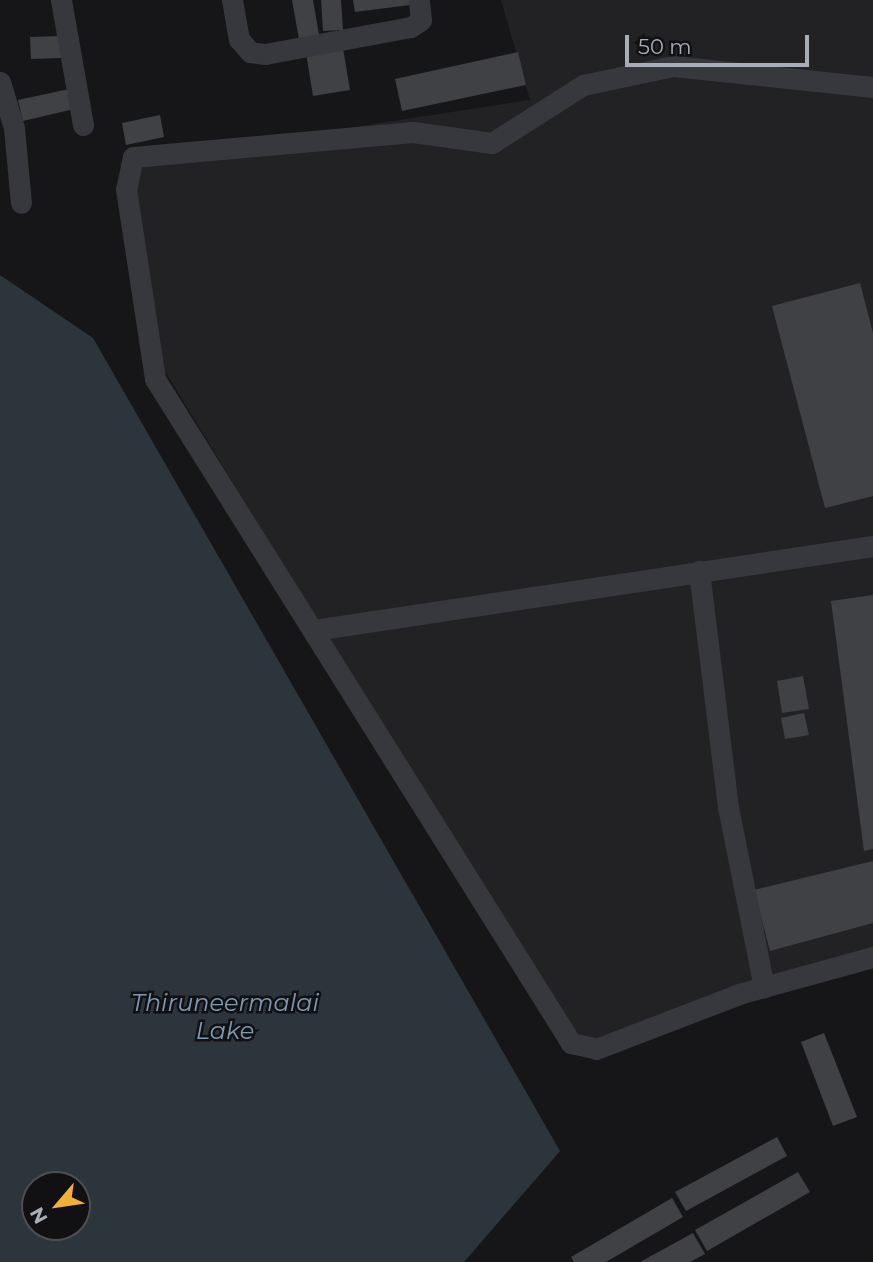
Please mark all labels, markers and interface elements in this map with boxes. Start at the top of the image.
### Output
scale bar [628,21,812,65]
text: 50 m [638,34,692,59]
water label: Thiruneermalai Lake [131,989,319,1045]
north arrow [21,1171,91,1241]
text: N [25,1203,53,1228]

